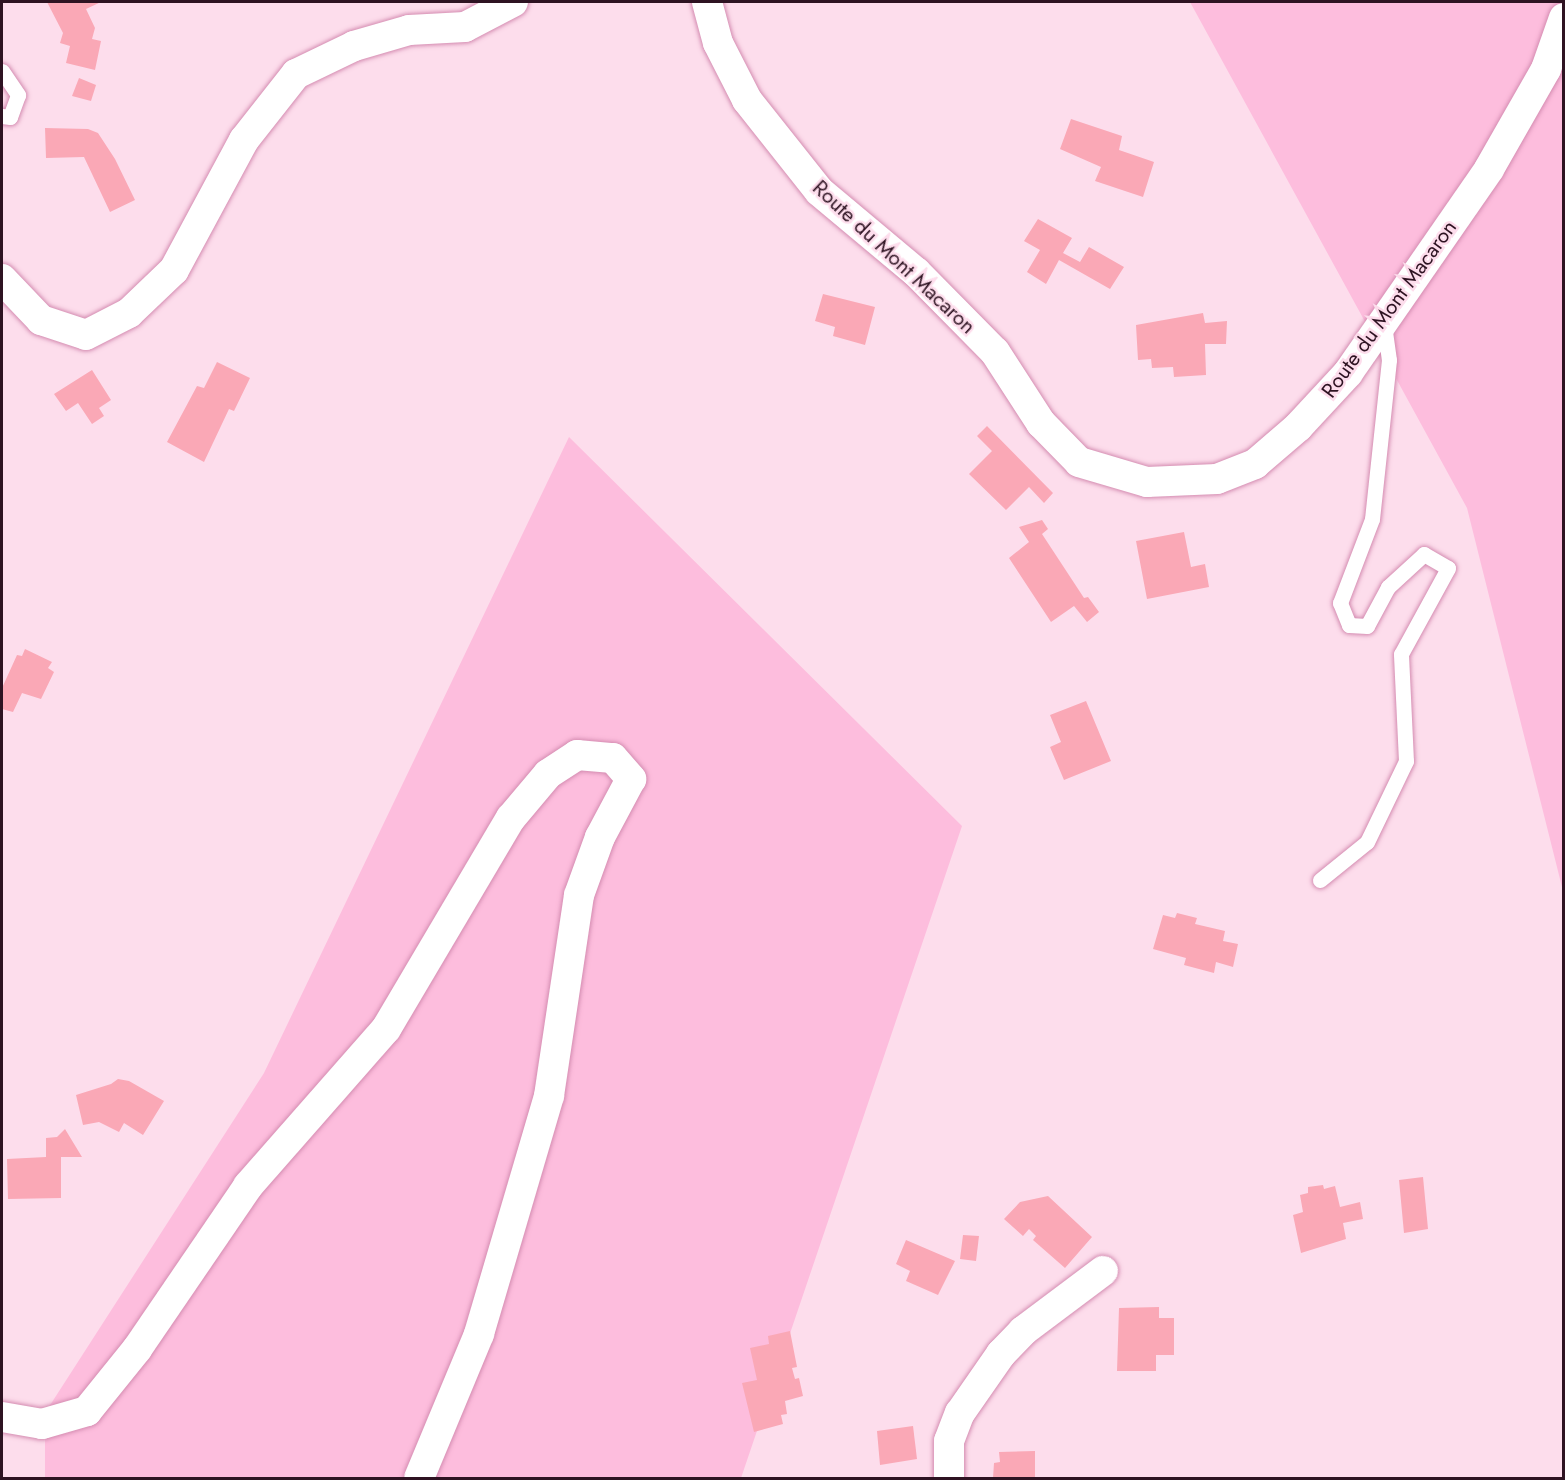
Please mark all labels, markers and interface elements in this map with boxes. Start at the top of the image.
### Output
street label: Route du Mont Macaron [807,175,981,339]
street label: Route du Mont Macaron [1316,215,1462,403]

